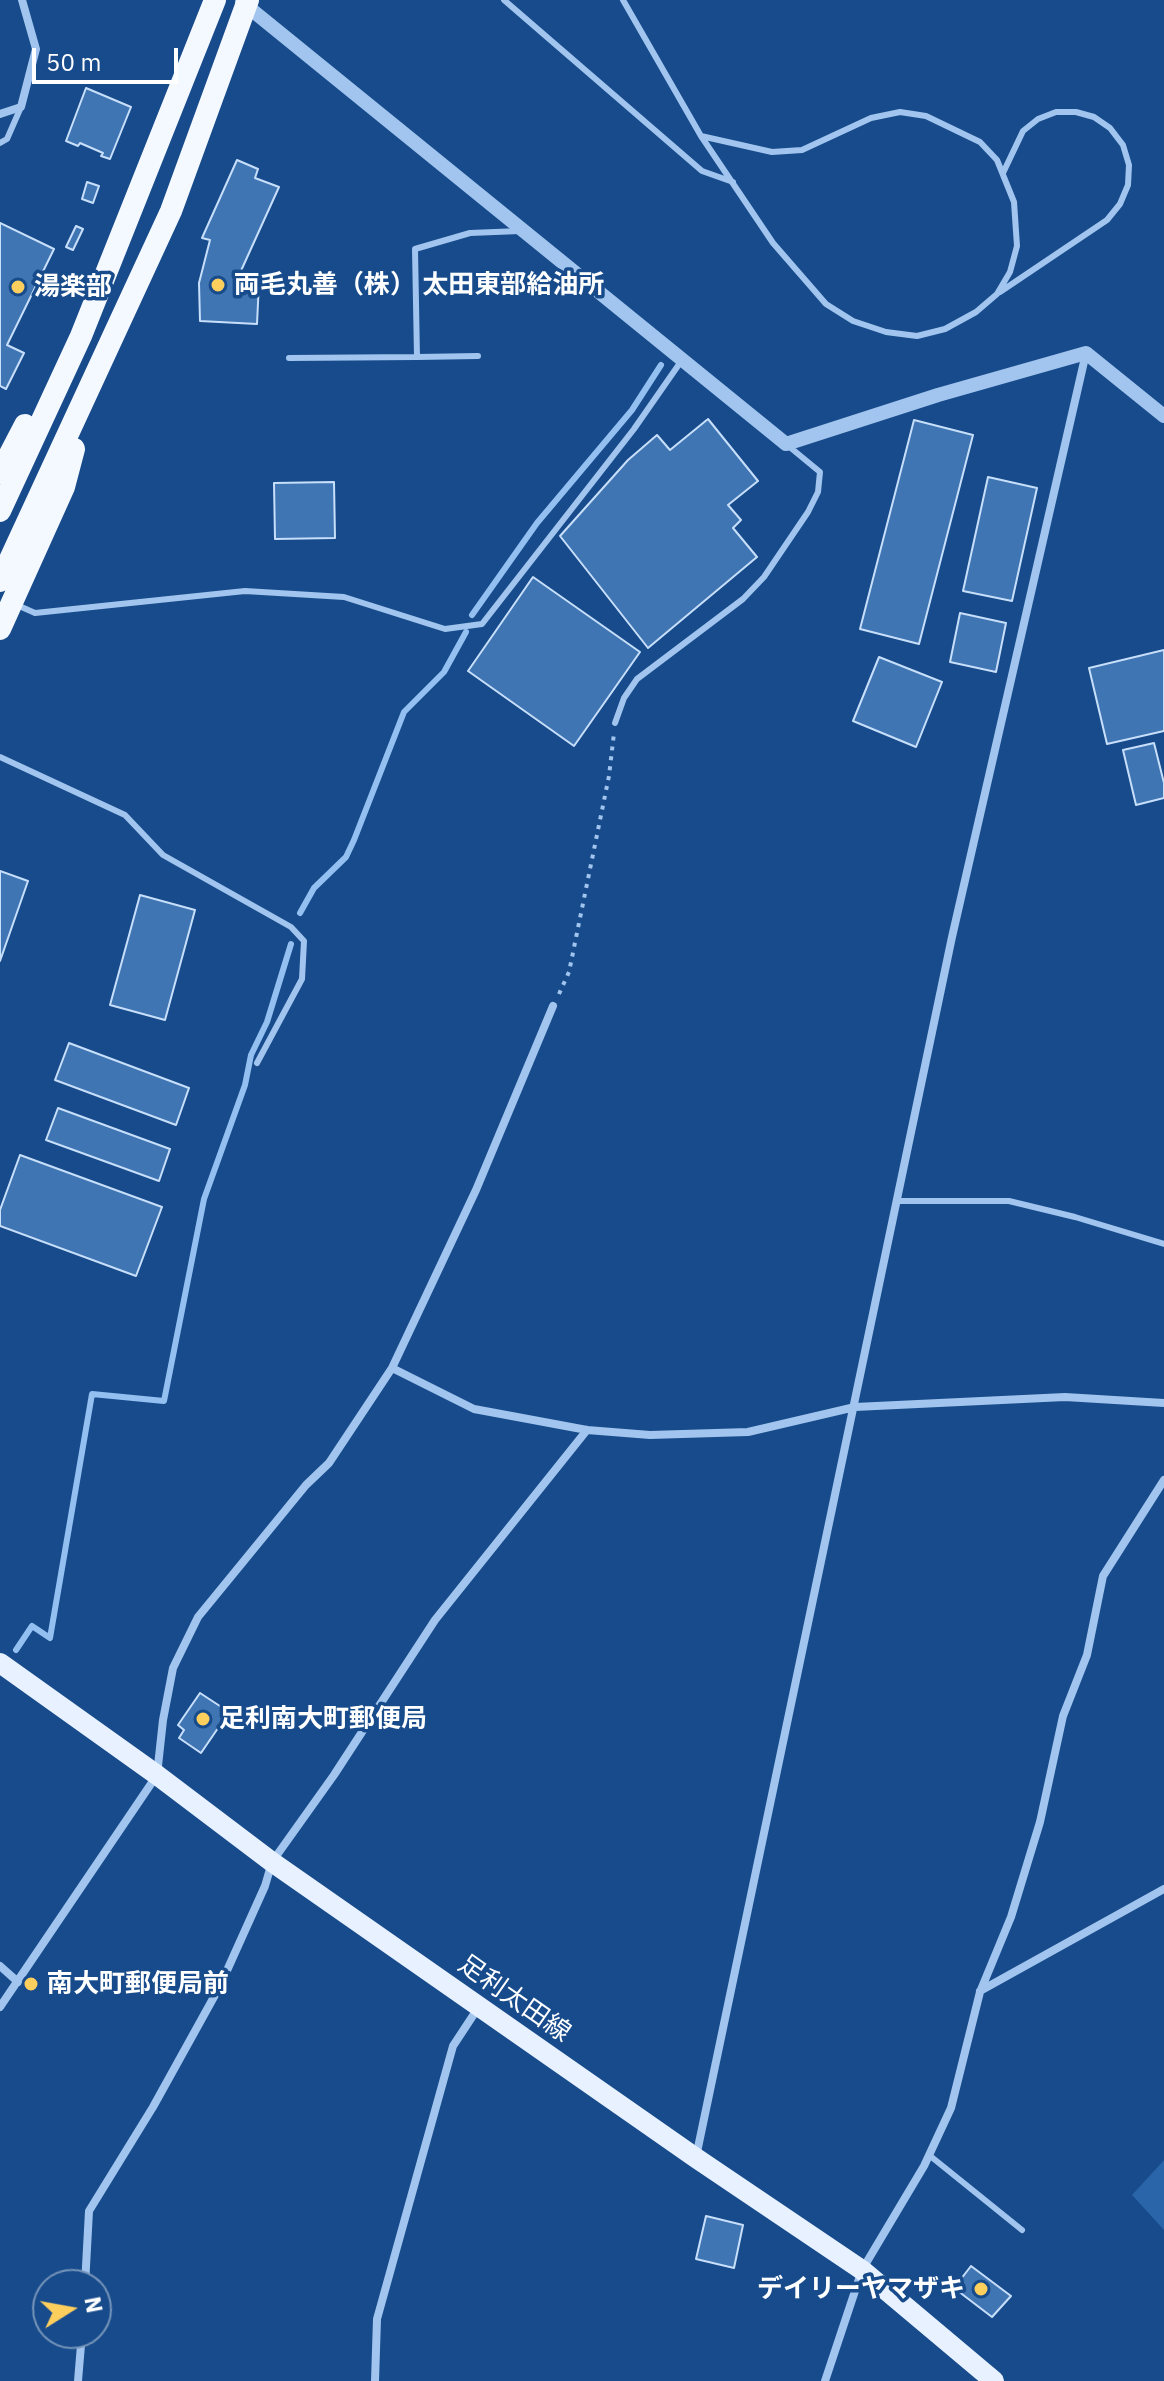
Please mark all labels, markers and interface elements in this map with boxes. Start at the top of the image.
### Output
scale bar [36,32,182,82]
text: 50 m [46,46,101,78]
place label: 両毛丸善（株） 太田東部給油所 [234,269,604,301]
place label: 湯楽部 [34,271,112,303]
marker: 両毛丸善（株） 太田東部給油所 [209,276,227,294]
marker: 湯楽部 [9,278,27,296]
place label: 足利南大町郵便局 [219,1703,427,1735]
marker: 足利南大町郵便局 [194,1710,212,1728]
street label: 足利太田線 [452,1949,576,2049]
place label: 南大町郵便局前 [47,1968,229,2000]
marker: 南大町郵便局前 [22,1975,40,1993]
north arrow [32,2269,112,2349]
place label: デイリーヤマザキ [757,2273,965,2305]
marker: デイリーヤマザキ [972,2280,990,2298]
text: N [78,2294,110,2315]

